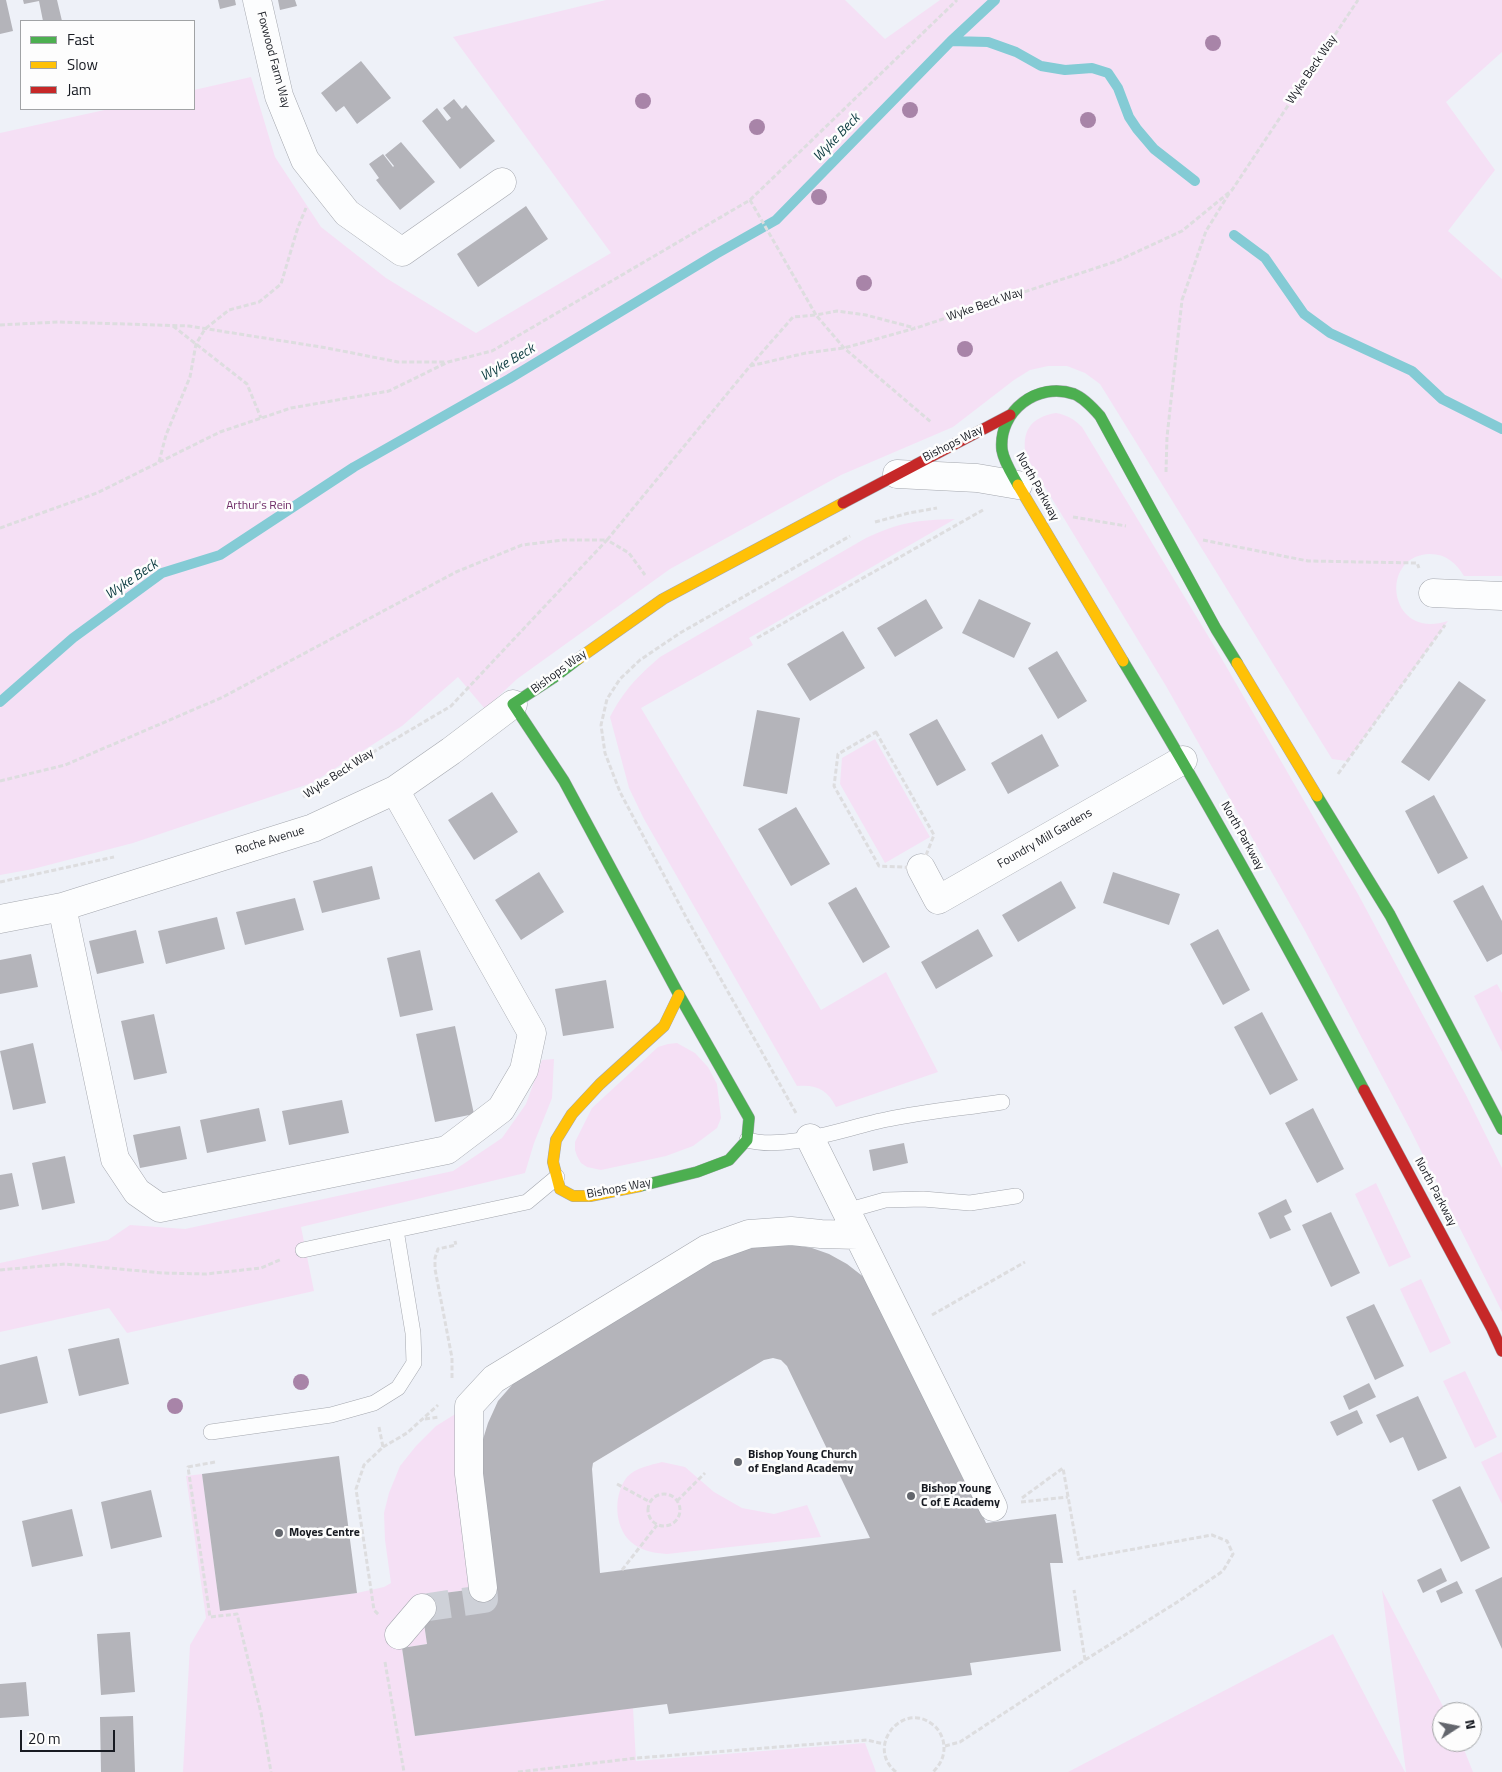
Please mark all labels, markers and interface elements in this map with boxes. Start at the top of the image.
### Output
street label: Foxwood Farm Way [253,10,293,110]
legend [20,20,195,110]
text: Fast [67,28,94,51]
street label: Wyke Beck Way [1284,33,1340,107]
text: Slow [67,53,98,76]
text: Jam [67,78,91,101]
water label: Wyke Beck [810,111,864,165]
street label: Wyke Beck Way [945,285,1025,325]
water label: Wyke Beck [478,341,538,385]
street label: Bishops Way [921,423,985,465]
street label: North Parkway [1012,450,1062,524]
park label: Arthur's Rein [226,499,292,513]
water label: Wyke Beck [102,556,162,604]
street label: Bishops Way [528,647,590,697]
street label: Wyke Beck Way [302,746,376,802]
street label: North Parkway [1217,799,1267,873]
street label: Foundry Mill Gardens [995,806,1095,872]
street label: Roche Avenue [234,824,306,858]
street label: North Parkway [1411,1155,1459,1229]
street label: Bishops Way [586,1176,652,1202]
place label: Bishop Young Church of England Academy [748,1448,857,1476]
marker: Bishop Young Church of England Academy [732,1456,744,1468]
place label: Bishop Young C of E Academy [921,1482,1000,1510]
marker: Bishop Young C of E Academy [905,1490,917,1502]
place label: Moyes Centre [289,1526,360,1540]
marker: Moyes Centre [273,1527,285,1539]
north arrow [1432,1702,1482,1752]
text: N [1460,1717,1482,1731]
scale bar [22,1720,118,1752]
text: 20 m [28,1727,61,1750]

